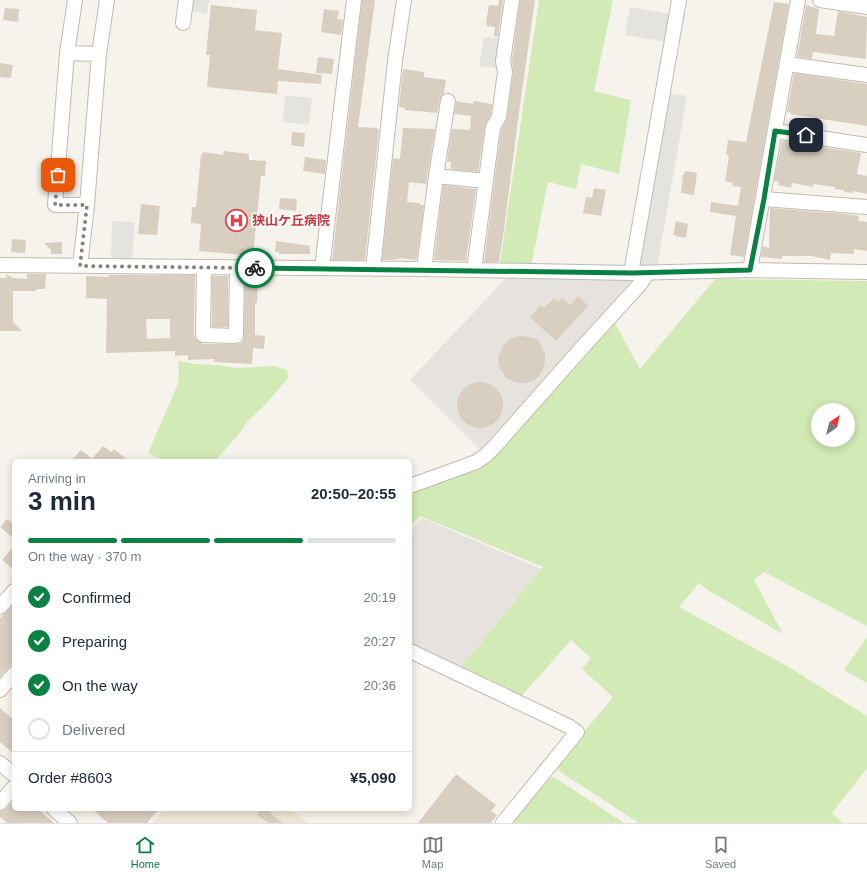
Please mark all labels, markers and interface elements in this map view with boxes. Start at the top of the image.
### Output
pin [789,118,823,152]
icon: home [795,124,817,146]
pin [41,158,75,192]
icon: bag [47,164,69,186]
hospital icon: 狭山ケ丘病院 [223,207,249,233]
place label: 狭山ケ丘病院 [252,213,330,228]
courier [235,248,275,288]
icon: bike [244,257,266,279]
north arrow [811,403,855,447]
map controls [811,403,855,447]
text: Arriving in [28,471,86,486]
text: 20:50–20:55 [311,485,396,502]
text: 3 min [28,486,96,516]
text: On the way · 370 m [28,549,141,564]
icon: check [28,586,50,608]
text: Confirmed [62,589,131,606]
text: 20:19 [363,590,396,605]
icon: check [28,630,50,652]
text: Preparing [62,633,127,650]
text: 20:27 [363,634,396,649]
icon: check [28,674,50,696]
text: On the way [62,677,138,694]
text: 20:36 [363,678,396,693]
text: Delivered [62,721,125,738]
text: Order #8603 [28,769,112,786]
text: ¥5,090 [350,769,396,786]
tab: Home [131,834,160,870]
tab: Map [422,834,444,870]
tab: Saved [705,834,736,870]

